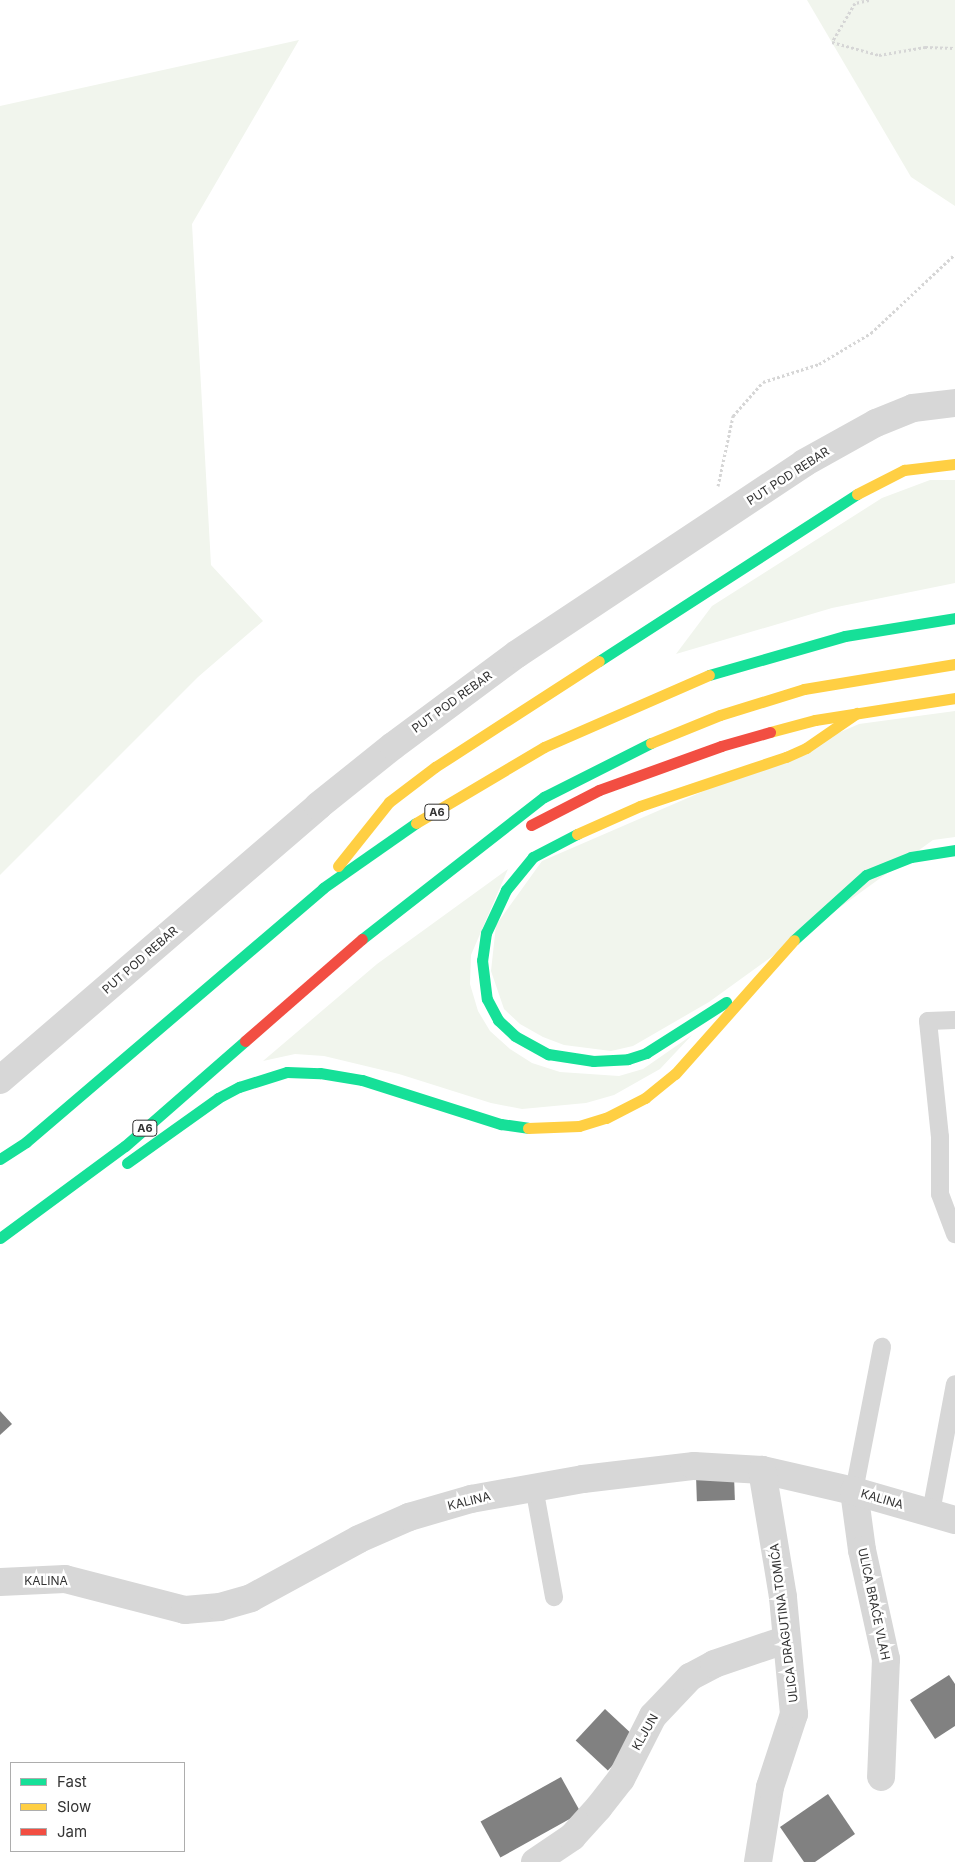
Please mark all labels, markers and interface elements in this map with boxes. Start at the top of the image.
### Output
street label: PUT POD REBAR [744,444,832,508]
street label: PUT POD REBAR [409,668,495,736]
road number: A6 [423,804,451,820]
street label: PUT POD REBAR [99,923,181,997]
road number: A6 [131,1120,159,1136]
street label: KALINA [859,1486,905,1512]
street label: KALINA [446,1489,492,1513]
street label: ULICA DRAGUTINA TOMIĆA [767,1543,801,1703]
street label: ULICA BRAĆE VLAH [855,1547,893,1661]
street label: KALINA [24,1574,68,1588]
street label: KLJUN [629,1711,661,1753]
legend [10,1762,185,1852]
text: Fast [57,1772,87,1791]
text: Slow [57,1797,91,1816]
text: Jam [57,1822,87,1841]

